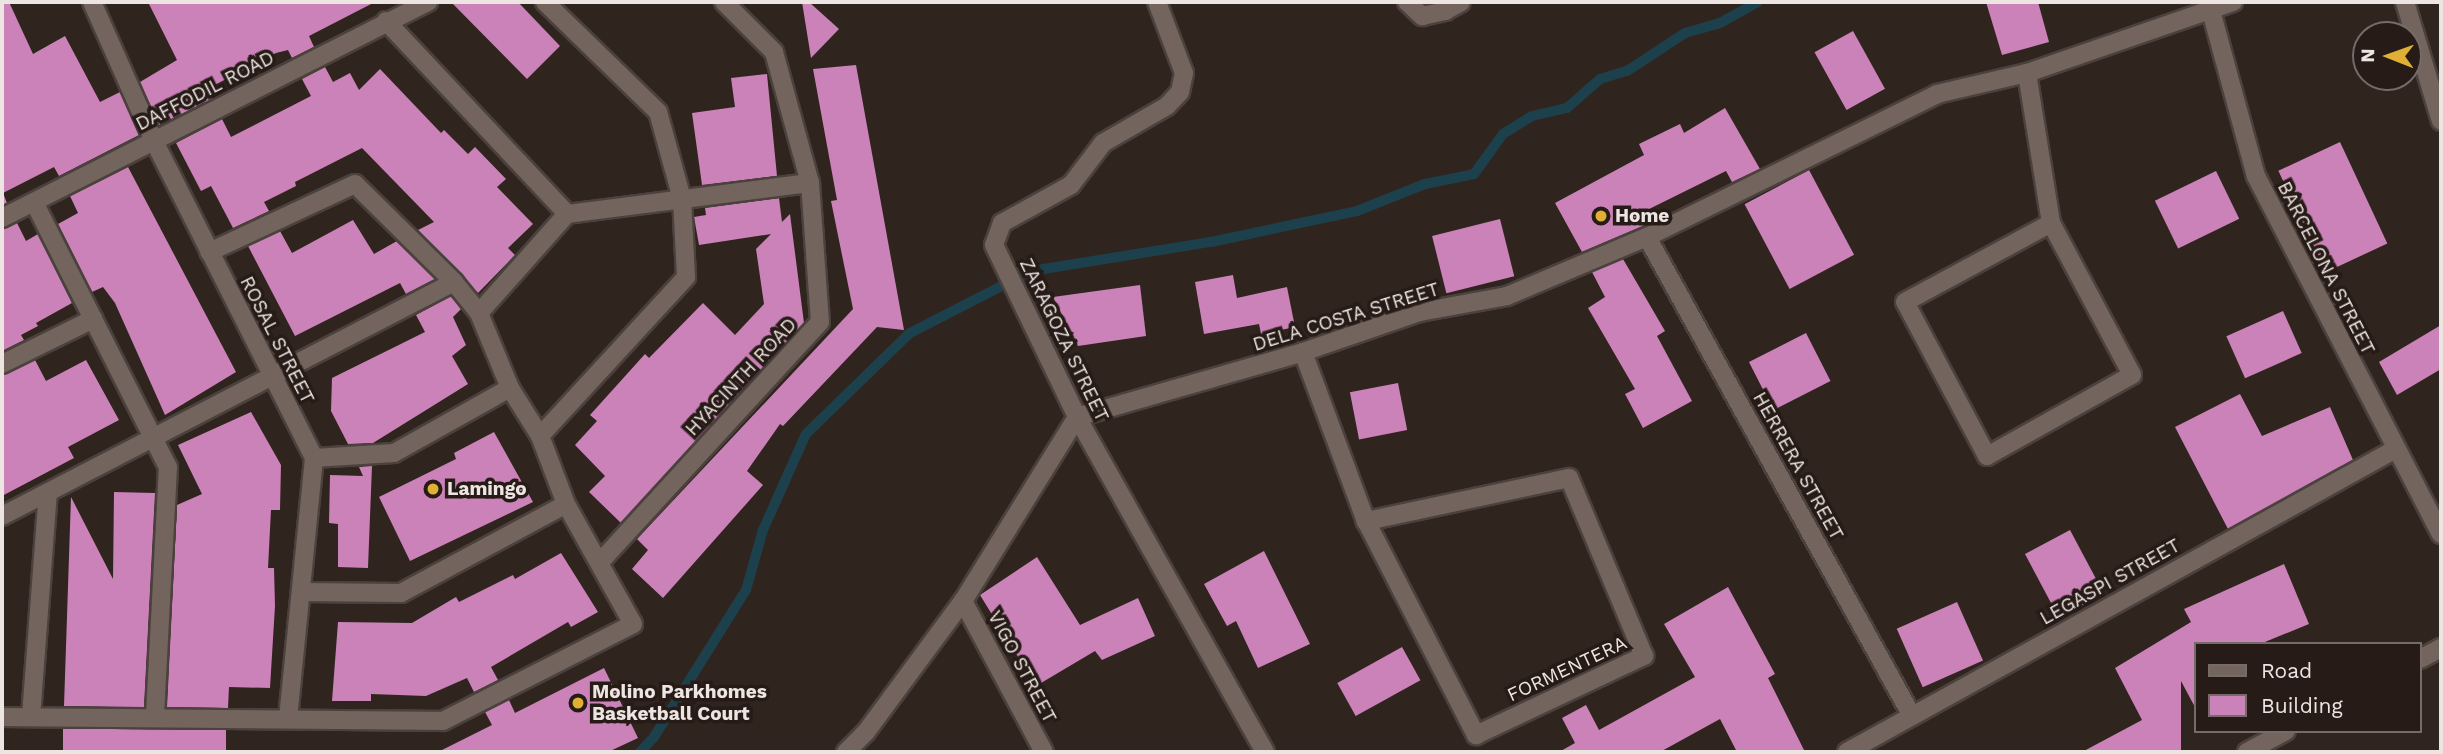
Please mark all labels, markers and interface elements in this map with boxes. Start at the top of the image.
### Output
north arrow [2352,21,2422,91]
street label: DAFFODIL ROAD [132,46,278,136]
text: N [2356,48,2379,63]
street label: BARCELONA STREET [2272,177,2380,359]
place label: Home [1615,205,1669,227]
marker: Home [1593,208,1609,224]
street label: ZARAGOZA STREET [1014,254,1114,426]
street label: ROSAL STREET [235,272,319,408]
street label: DELA COSTA STREET [1249,278,1443,356]
street label: HYACINTH ROAD [681,313,801,441]
street label: HERRERA STREET [1748,388,1848,544]
place label: Lamingo [447,478,527,500]
marker: Lamingo [425,481,441,497]
street label: LEGASPI STREET [2036,534,2184,630]
street label: VIGO STREET [983,607,1061,727]
street label: FORMENTERA [1504,631,1630,707]
legend [2194,642,2422,733]
text: Road [2261,658,2312,683]
place label: Molino Parkhomes Basketball Court [592,681,767,725]
text: Building [2261,693,2343,718]
marker: Molino Parkhomes Basketball Court [570,695,586,711]

